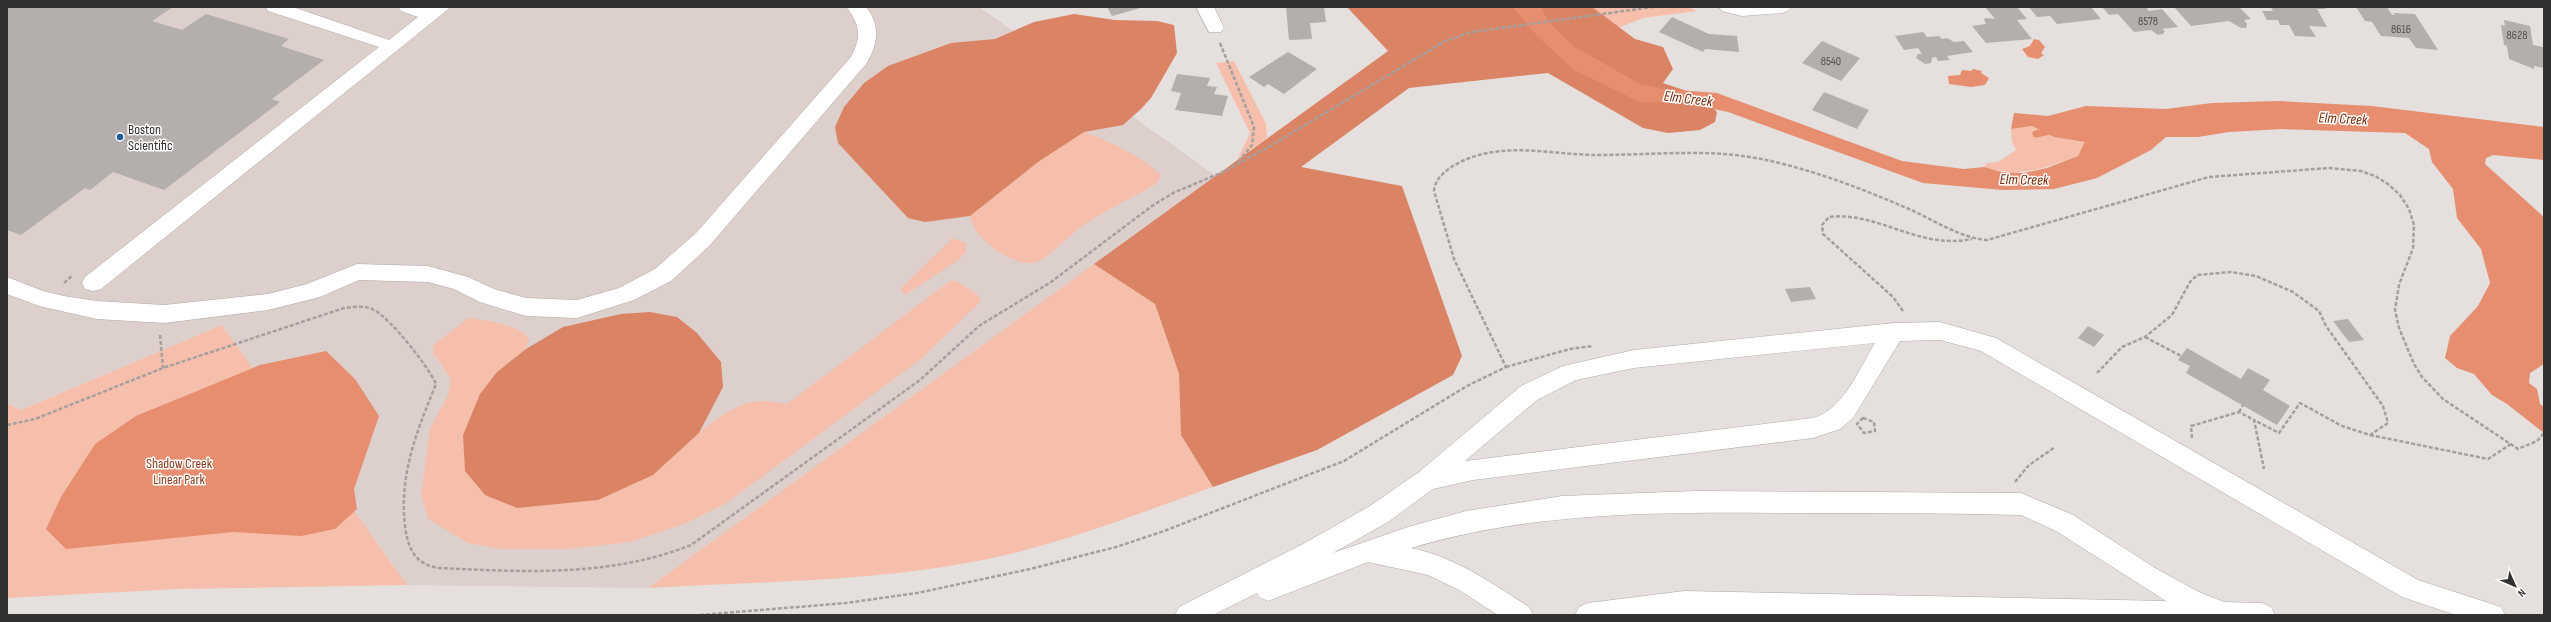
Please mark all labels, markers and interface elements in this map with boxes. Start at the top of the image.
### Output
house number: 8578 [2138,14,2158,29]
house number: 8616 [2391,22,2411,37]
house number: 8628 [2507,28,2527,43]
house number: 8540 [1821,54,1841,69]
water label: Elm Creek [1663,87,1714,111]
water label: Elm Creek [2318,108,2368,130]
place label: Boston Scientific [128,121,173,154]
marker: Boston Scientific [115,132,125,142]
water label: Elm Creek [1999,170,2049,190]
park label: Shadow Creek Linear Park [146,455,213,488]
north arrow [2495,566,2535,606]
text: N [2515,586,2528,599]

